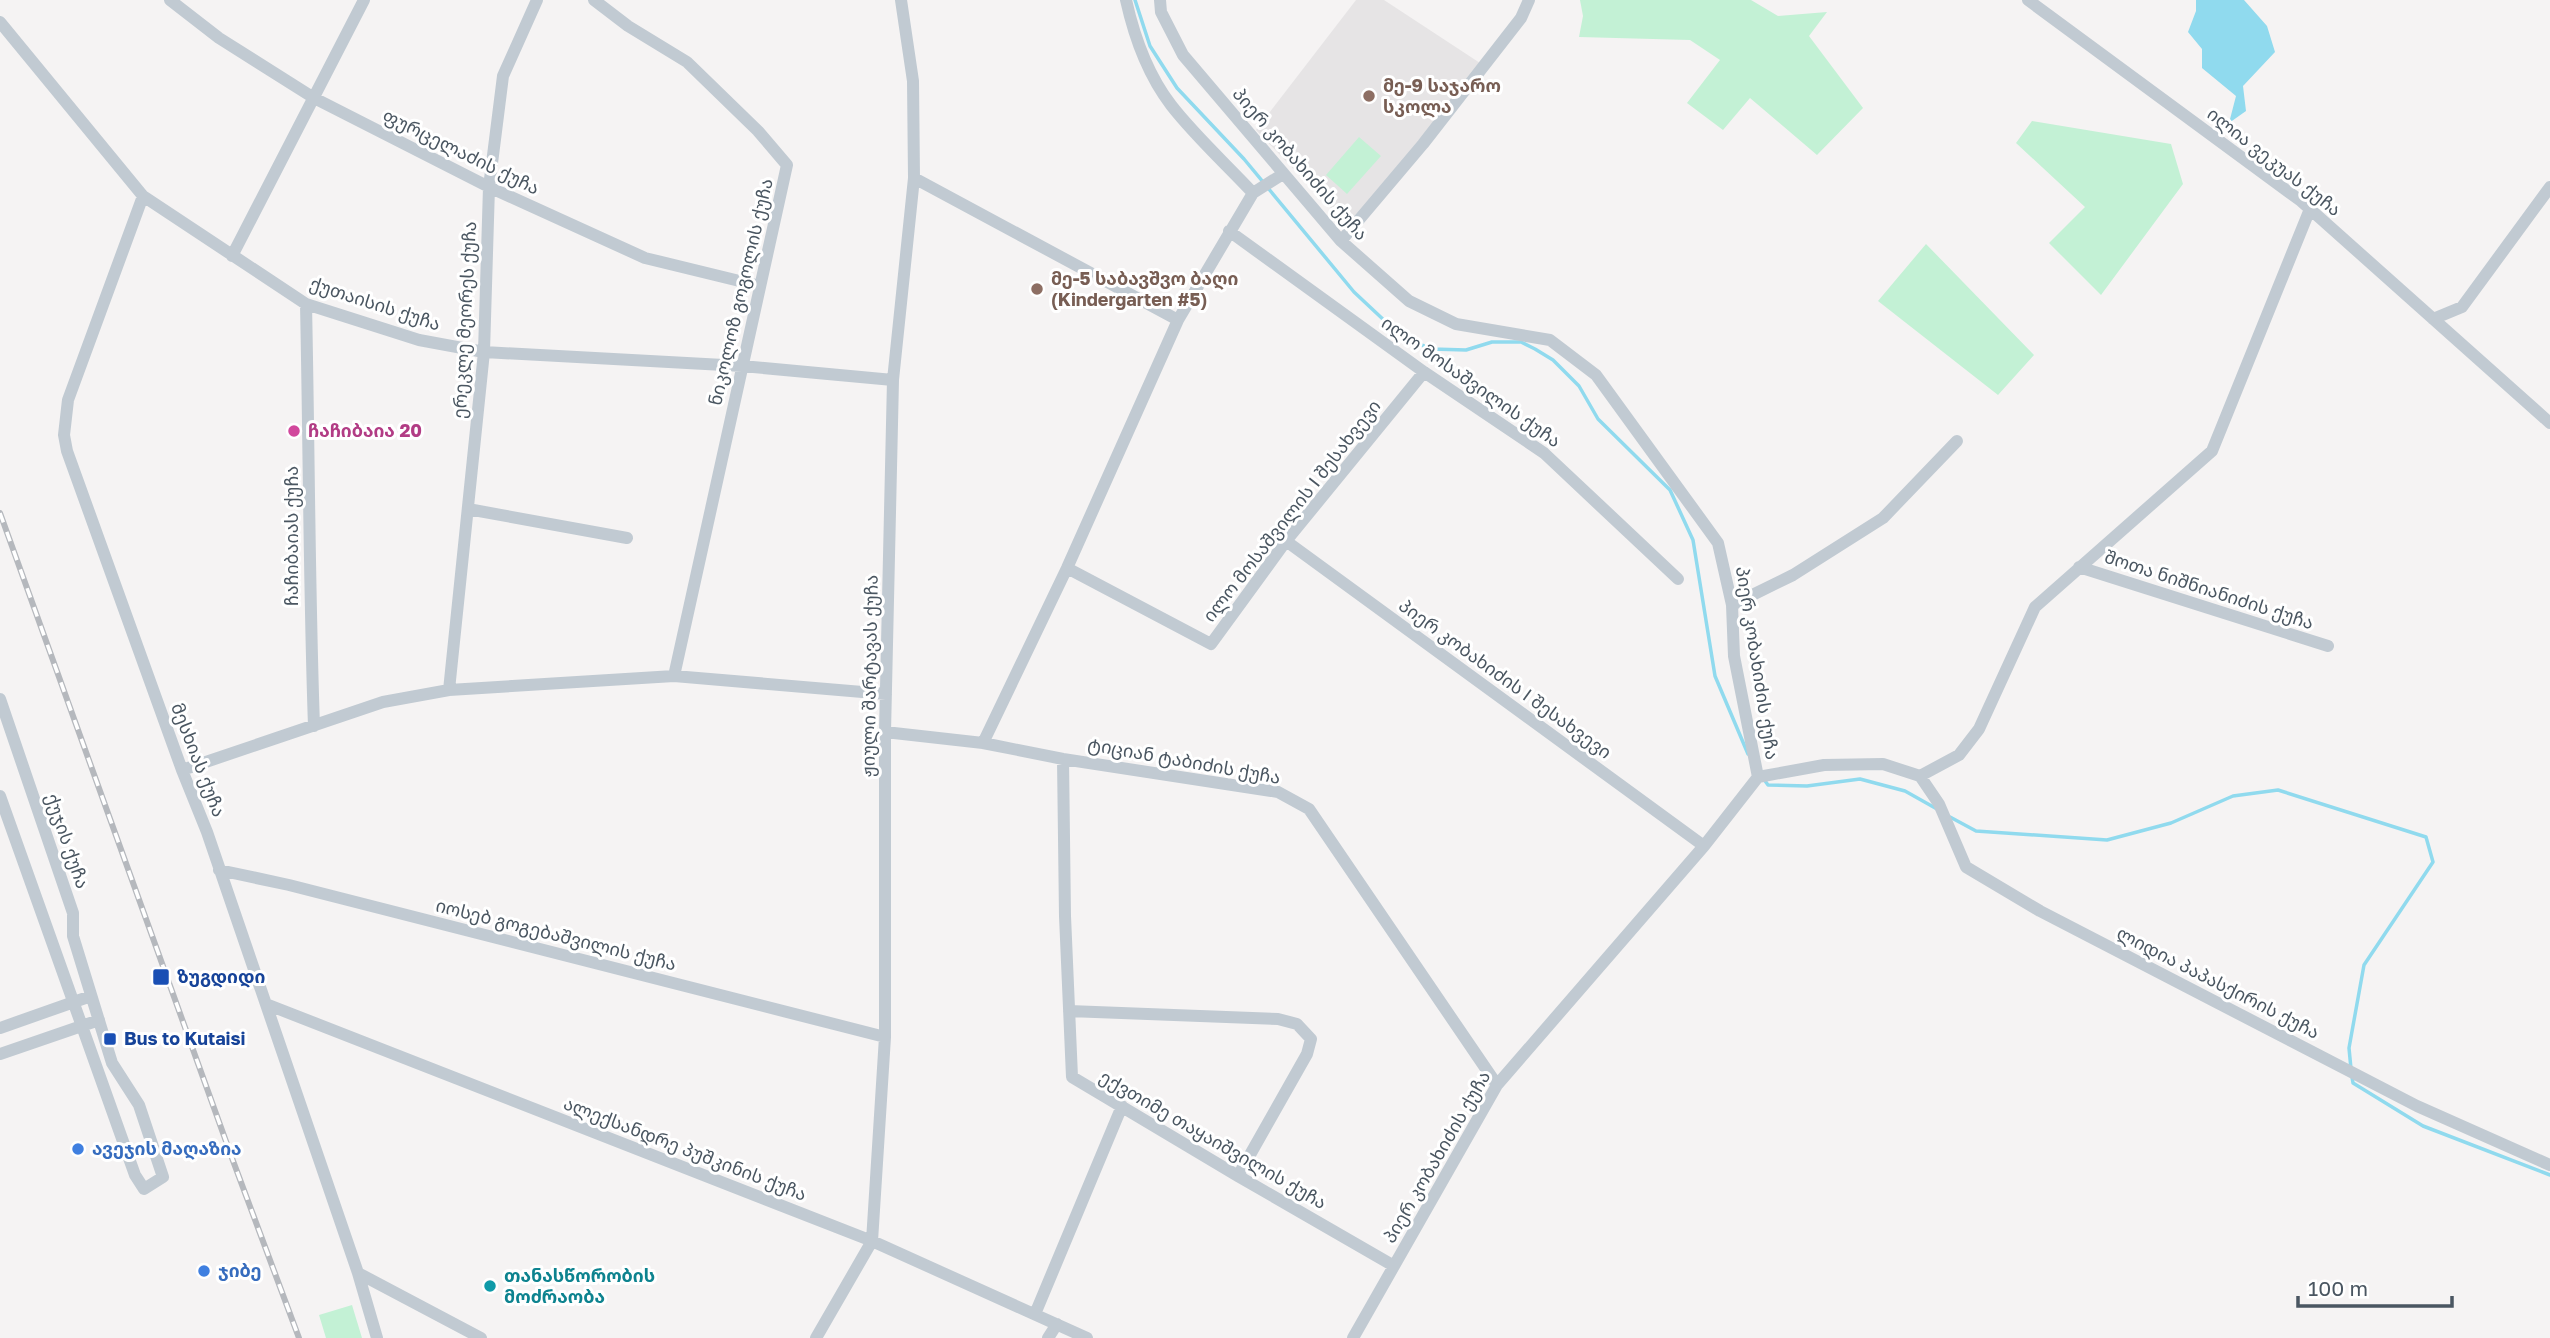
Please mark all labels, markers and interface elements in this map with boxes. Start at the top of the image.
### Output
place label: მე-9 საჯარო სკოლა [1383,74,1501,118]
street label: პიერ კობახიძის ქუჩა [1228,82,1373,245]
marker: მე-9 საჯარო სკოლა [1361,88,1377,104]
street label: ილია ვეკუას ქუჩა [2203,102,2346,221]
street label: ფურცელაძის ქუჩა [379,104,543,199]
street label: ნიკოლოზ გოგოლის ქუჩა [703,176,778,408]
street label: ერეკლე მეორეს ქუჩა [448,221,481,419]
place label: მე-5 საბავშვო ბაღი (Kindergarten #5) [1051,267,1239,310]
street label: ქუთაისის ქუჩა [307,272,443,336]
marker: მე-5 საბავშვო ბაღი (Kindergarten #5) [1029,281,1045,297]
street label: ილო მოსაშვილის ქუჩა [1377,311,1565,452]
street label: ილო მოსაშვილის I შესახვევი [1198,395,1386,626]
place label: ჩაჩიბაია 20 [308,419,422,441]
marker: ჩაჩიბაია 20 [286,423,302,439]
street label: ჩაჩიბაიას ქუჩა [280,466,303,606]
street label: შოთა ნიშნიანიძის ქუჩა [2102,545,2317,634]
street label: პიერ კობახიძის ქუჩა [1731,565,1784,761]
street label: ჟიული შარტავას ქუჩა [856,575,883,777]
street label: პიერ კობახიძის I შესახვევი [1394,594,1616,764]
street label: მესხიას ქუჩა [166,700,231,820]
street label: ტიციან ტაბიძის ქუჩა [1086,732,1282,789]
street label: ქუჯის ქუჩა [40,790,95,892]
street label: იოსებ გოგებაშვილის ქუჩა [434,894,679,976]
street label: ლიდია პაპასქირის ქუჩა [2113,921,2324,1044]
place label: ზუგდიდი [177,965,265,988]
marker: ზუგდიდი [151,967,171,987]
place label: Bus to Kutaisi [124,1027,246,1049]
marker: Bus to Kutaisi [102,1031,118,1047]
street label: ექვთიმე თაყაიშვილის ქუჩა [1096,1065,1331,1214]
street label: პიერ კობახიძის ქუჩა [1378,1066,1495,1247]
street label: ალექსანდრე პუშკინის ქუჩა [560,1091,810,1206]
place label: ავეჯის მაღაზია [92,1137,242,1160]
marker: ავეჯის მაღაზია [70,1141,86,1157]
place label: ჯიბე [218,1259,261,1281]
marker: ჯიბე [196,1263,212,1279]
place label: თანასწორობის მოძრაობა [504,1264,655,1307]
scale bar [2298,1264,2452,1308]
text: 100 m [2308,1275,2368,1301]
marker: თანასწორობის მოძრაობა [482,1278,498,1294]

